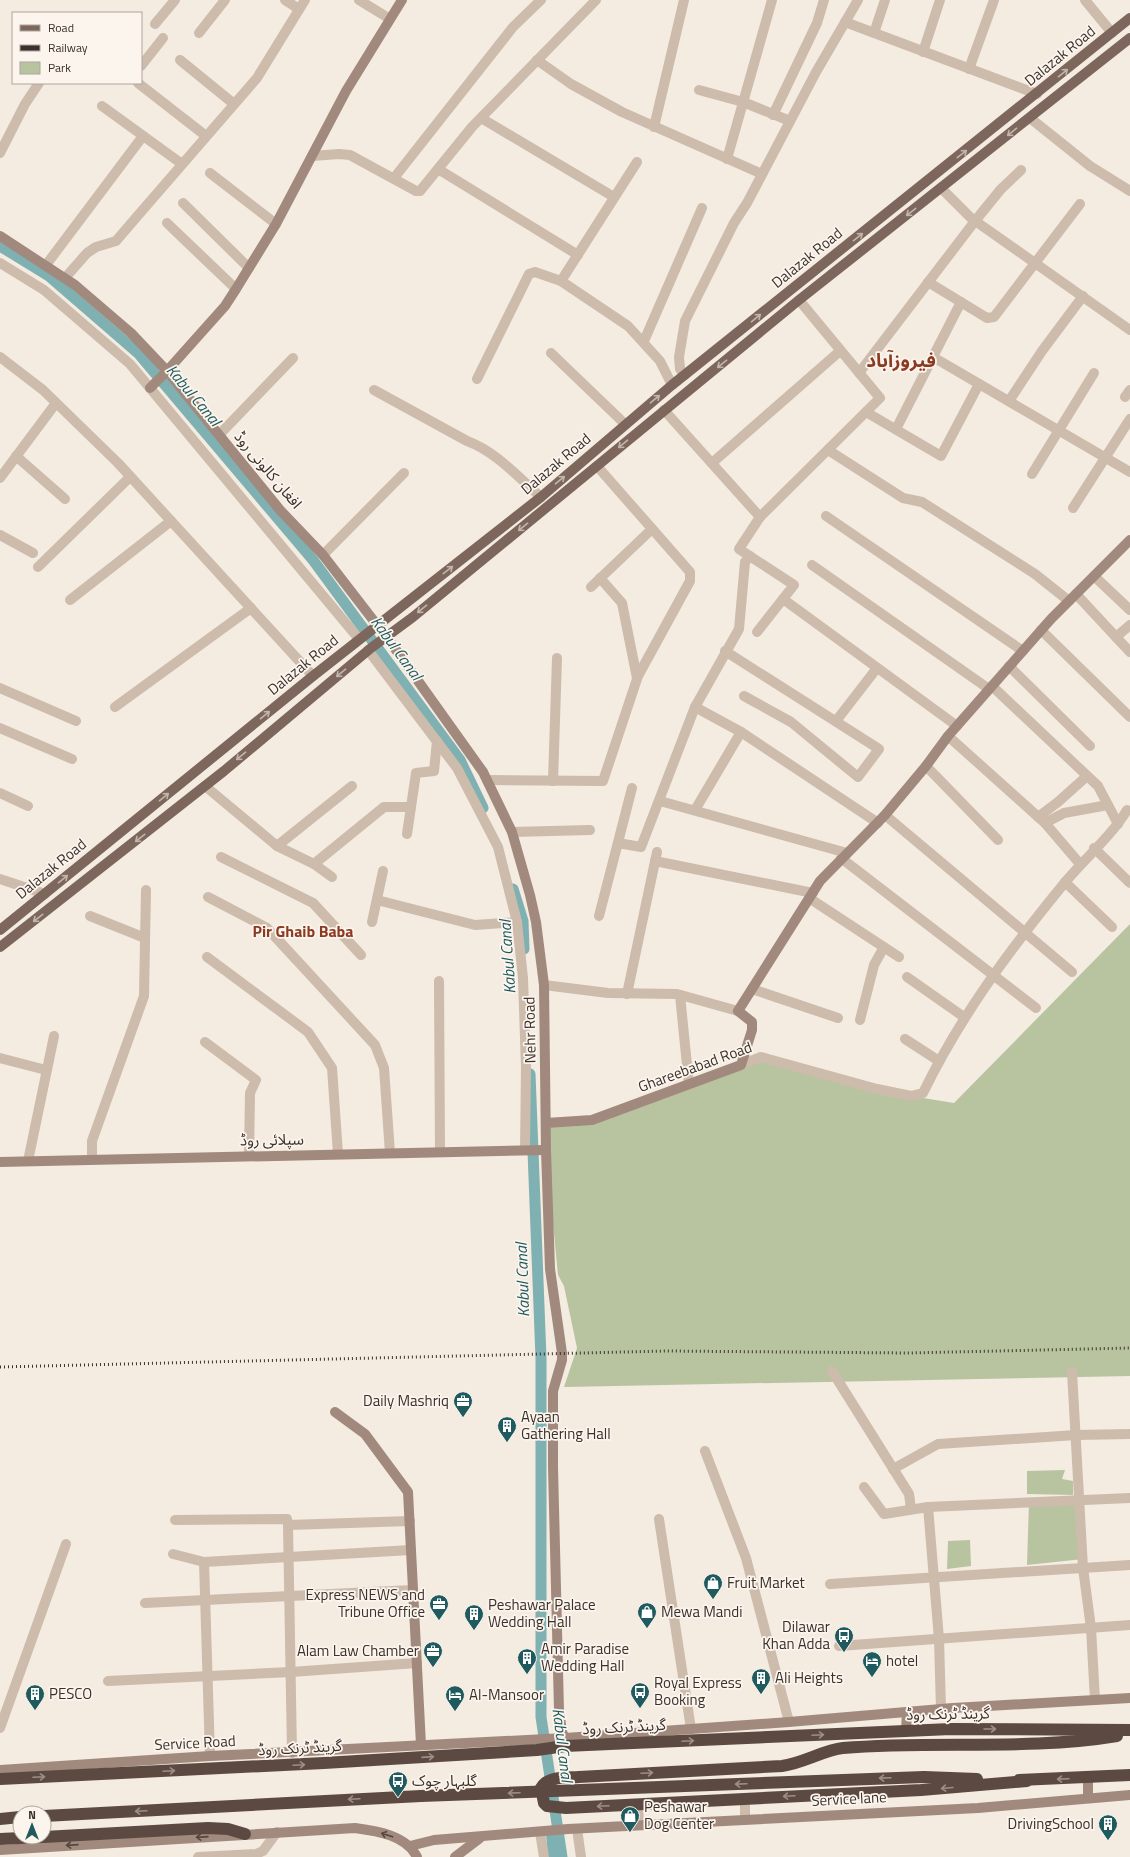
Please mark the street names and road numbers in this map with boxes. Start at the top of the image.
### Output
street label: Dalazak Road [1019,20,1100,91]
street label: Dalazak Road [766,222,847,293]
street label: افغان کالونی روڈ [229,426,308,514]
street label: Dalazak Road [516,427,596,500]
street label: Dalazak Road [262,629,343,700]
street label: Dalazak Road [10,833,91,904]
street label: Nehr Road [517,996,542,1064]
street label: Ghareebabad Road [635,1035,755,1098]
street label: سپلائی روڈ [240,1127,304,1152]
street label: گرینڈ ٹرنک روڈ [906,1701,991,1726]
street label: گرینڈ ٹرنک روڈ [581,1713,667,1740]
street label: Service Road [154,1729,236,1756]
street label: گرینڈ ٹرنک روڈ [257,1734,343,1761]
street label: Service lane [811,1785,887,1812]

